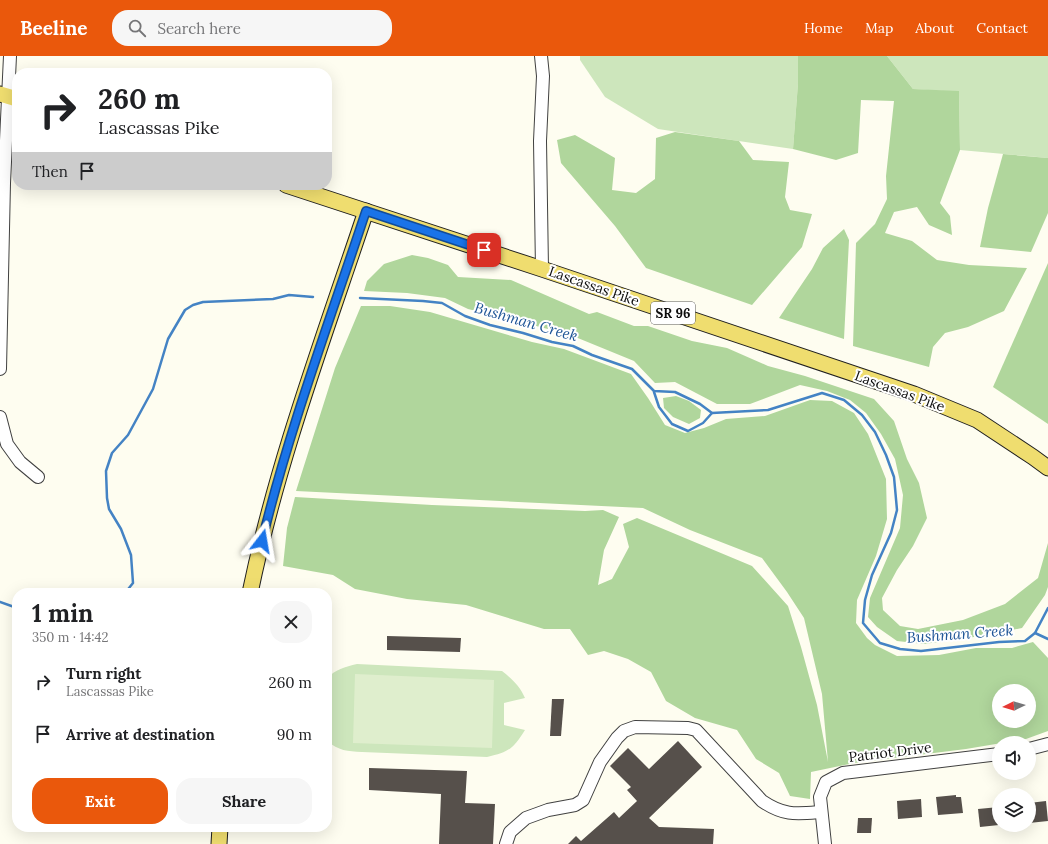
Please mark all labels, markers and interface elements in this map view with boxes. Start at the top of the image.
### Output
search box [112,10,392,46]
text: Beeline [20,16,88,40]
icon: search [126,17,148,39]
text: Search here [158,19,241,38]
text: Home [804,19,843,37]
text: Map [865,19,893,37]
text: About [915,19,954,37]
text: Contact [976,19,1028,37]
text: 260 m [98,81,180,117]
icon: right [32,84,84,136]
text: Lascassas Pike [98,116,220,139]
icon: arrive [76,160,98,182]
text: Then [32,162,68,181]
pin [467,233,501,267]
icon: arrive [473,239,495,261]
street label: Lascassas Pike [546,262,642,310]
water label: Bushman Creek [472,298,580,345]
road number: SR 96 [651,302,695,324]
street label: Lascassas Pike [853,366,948,416]
position arrow [241,520,283,562]
text: 1 min [32,598,93,629]
button: close [270,601,312,643]
water label: Bushman Creek [906,620,1014,647]
text: 350 m · 14:42 [32,629,109,646]
text: Turn right [66,664,142,683]
icon: right [32,671,54,693]
text: 260 m [269,673,312,692]
text: Lascassas Pike [66,683,154,700]
north arrow [992,684,1036,728]
map controls [992,684,1036,832]
icon: arrive [32,723,54,745]
text: Arrive at destination [66,725,215,744]
text: 90 m [277,725,312,744]
button: sound [992,736,1036,780]
street label: Patriot Drive [848,738,933,766]
button: Exit [32,778,168,824]
button: Share [176,778,312,824]
button: layers [992,788,1036,832]

